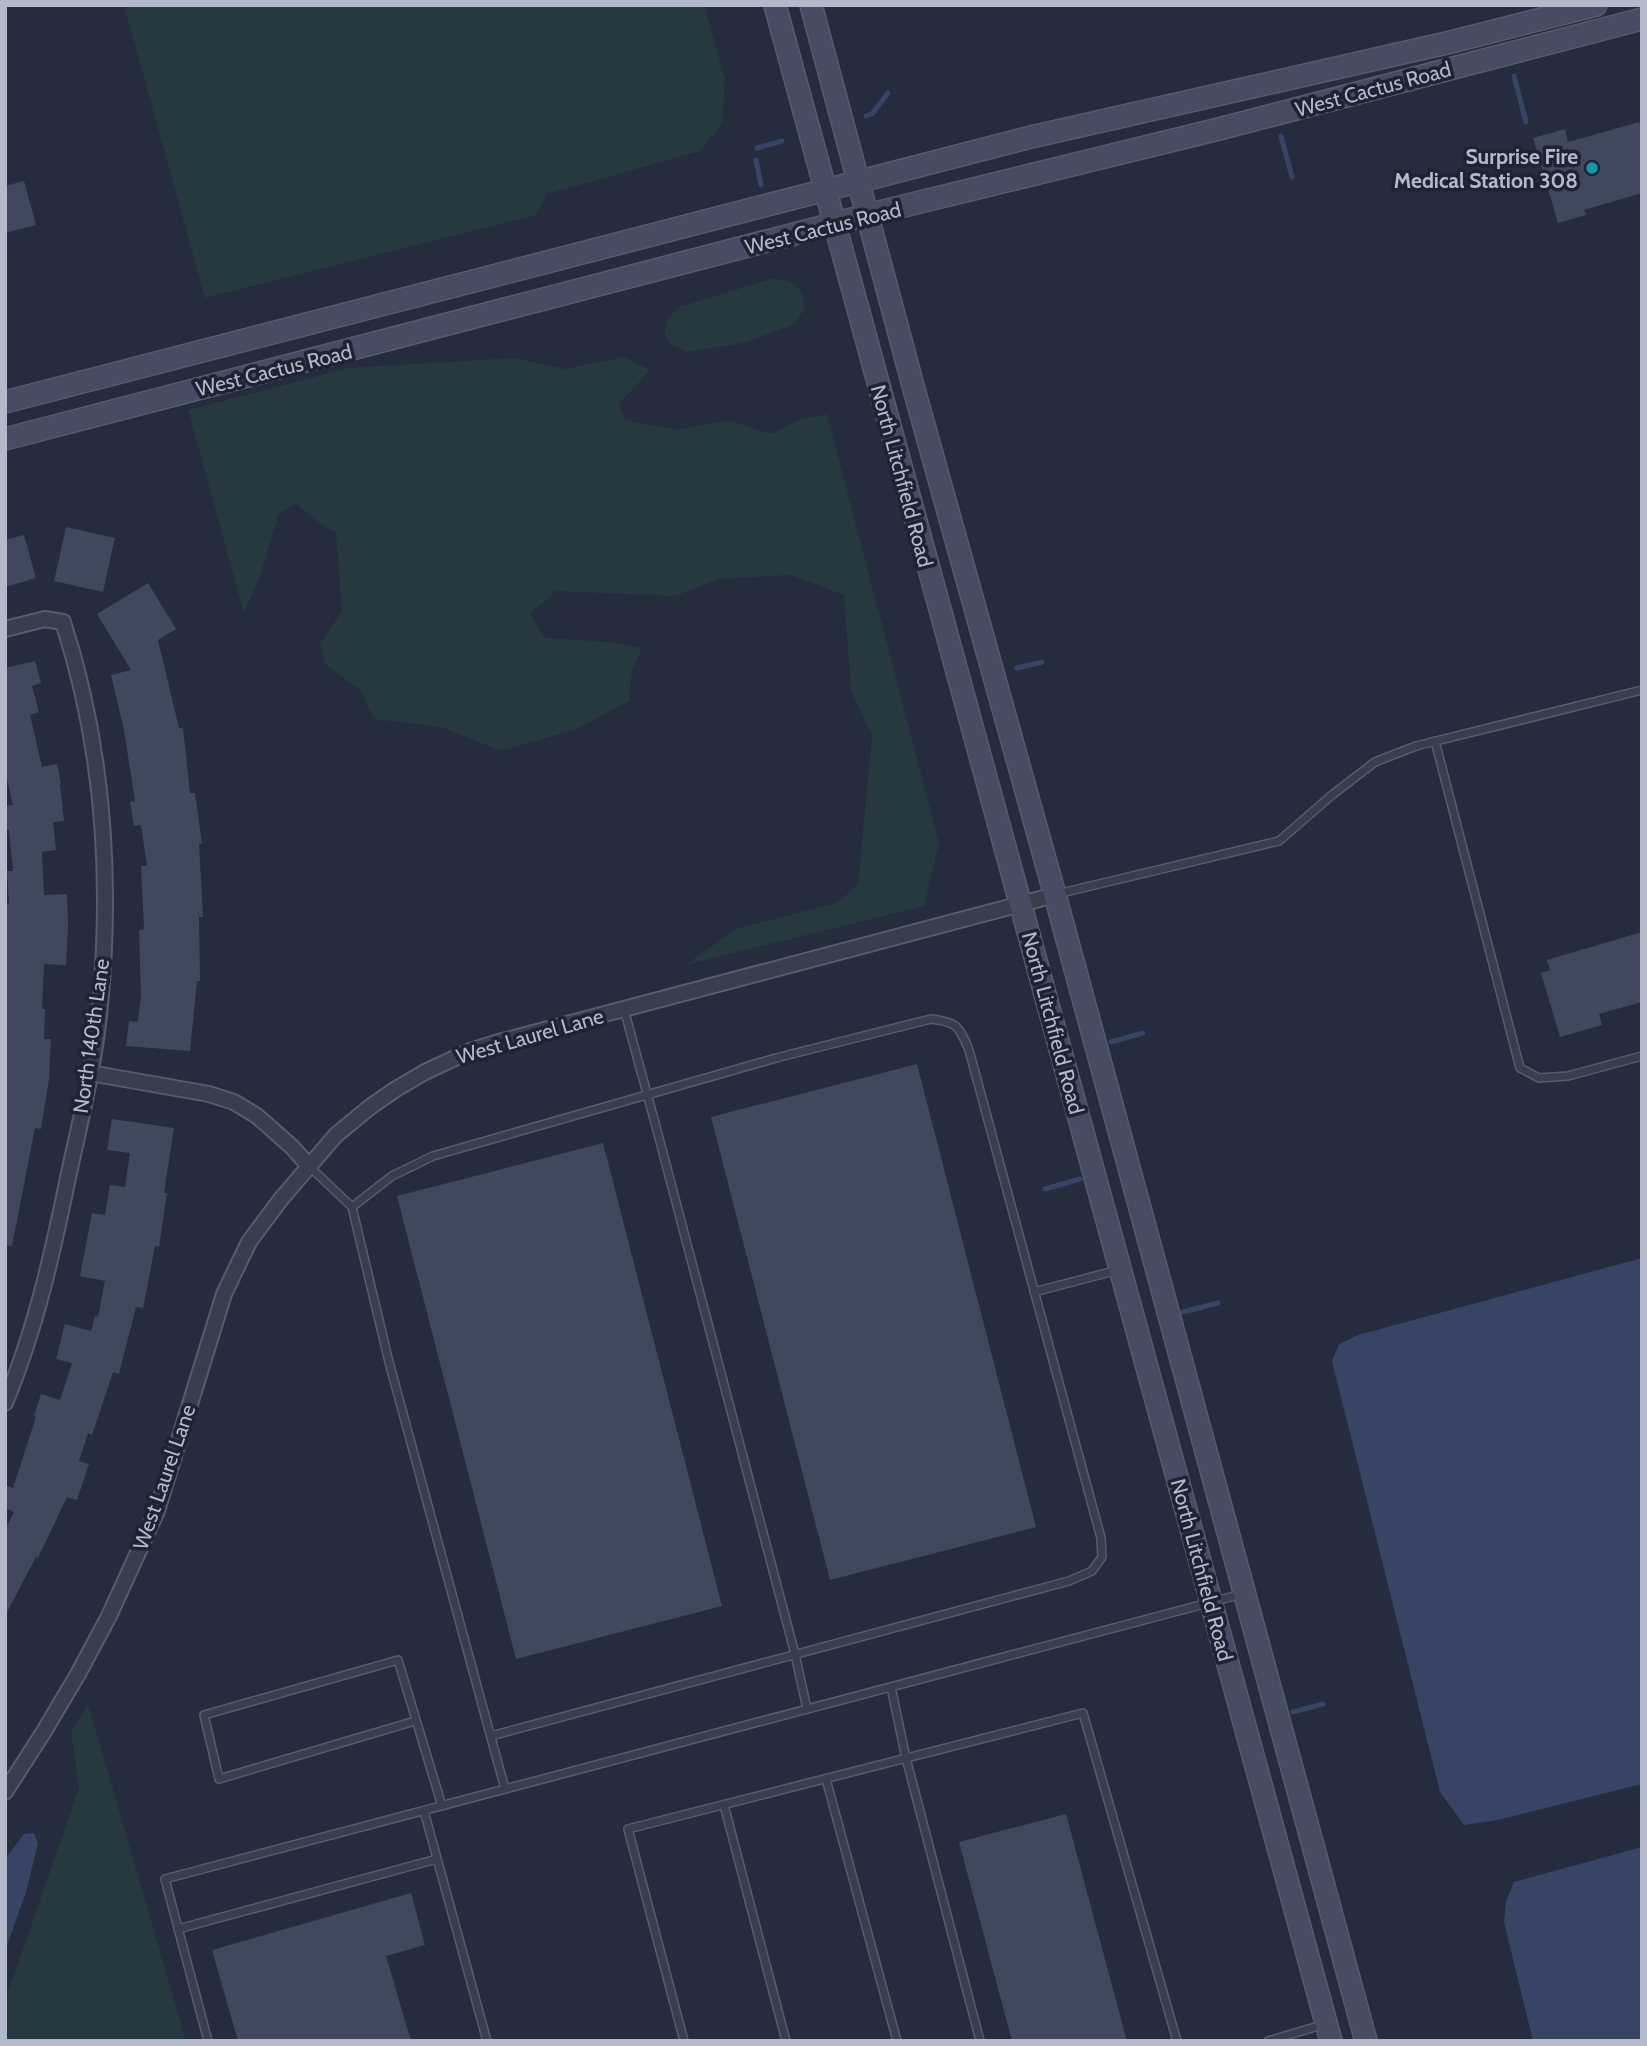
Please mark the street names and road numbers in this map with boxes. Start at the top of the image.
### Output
street label: West Cactus Road [1293,56,1453,122]
street label: West Cactus Road [742,197,904,259]
street label: West Cactus Road [193,339,355,401]
street label: North Litchfield Road [866,382,938,570]
street label: North Litchfield Road [1017,929,1089,1117]
street label: North 140th Lane [68,957,114,1115]
street label: West Laurel Lane [454,1003,607,1069]
street label: West Laurel Lane [127,1401,201,1553]
street label: North Litchfield Road [1166,1476,1238,1664]

